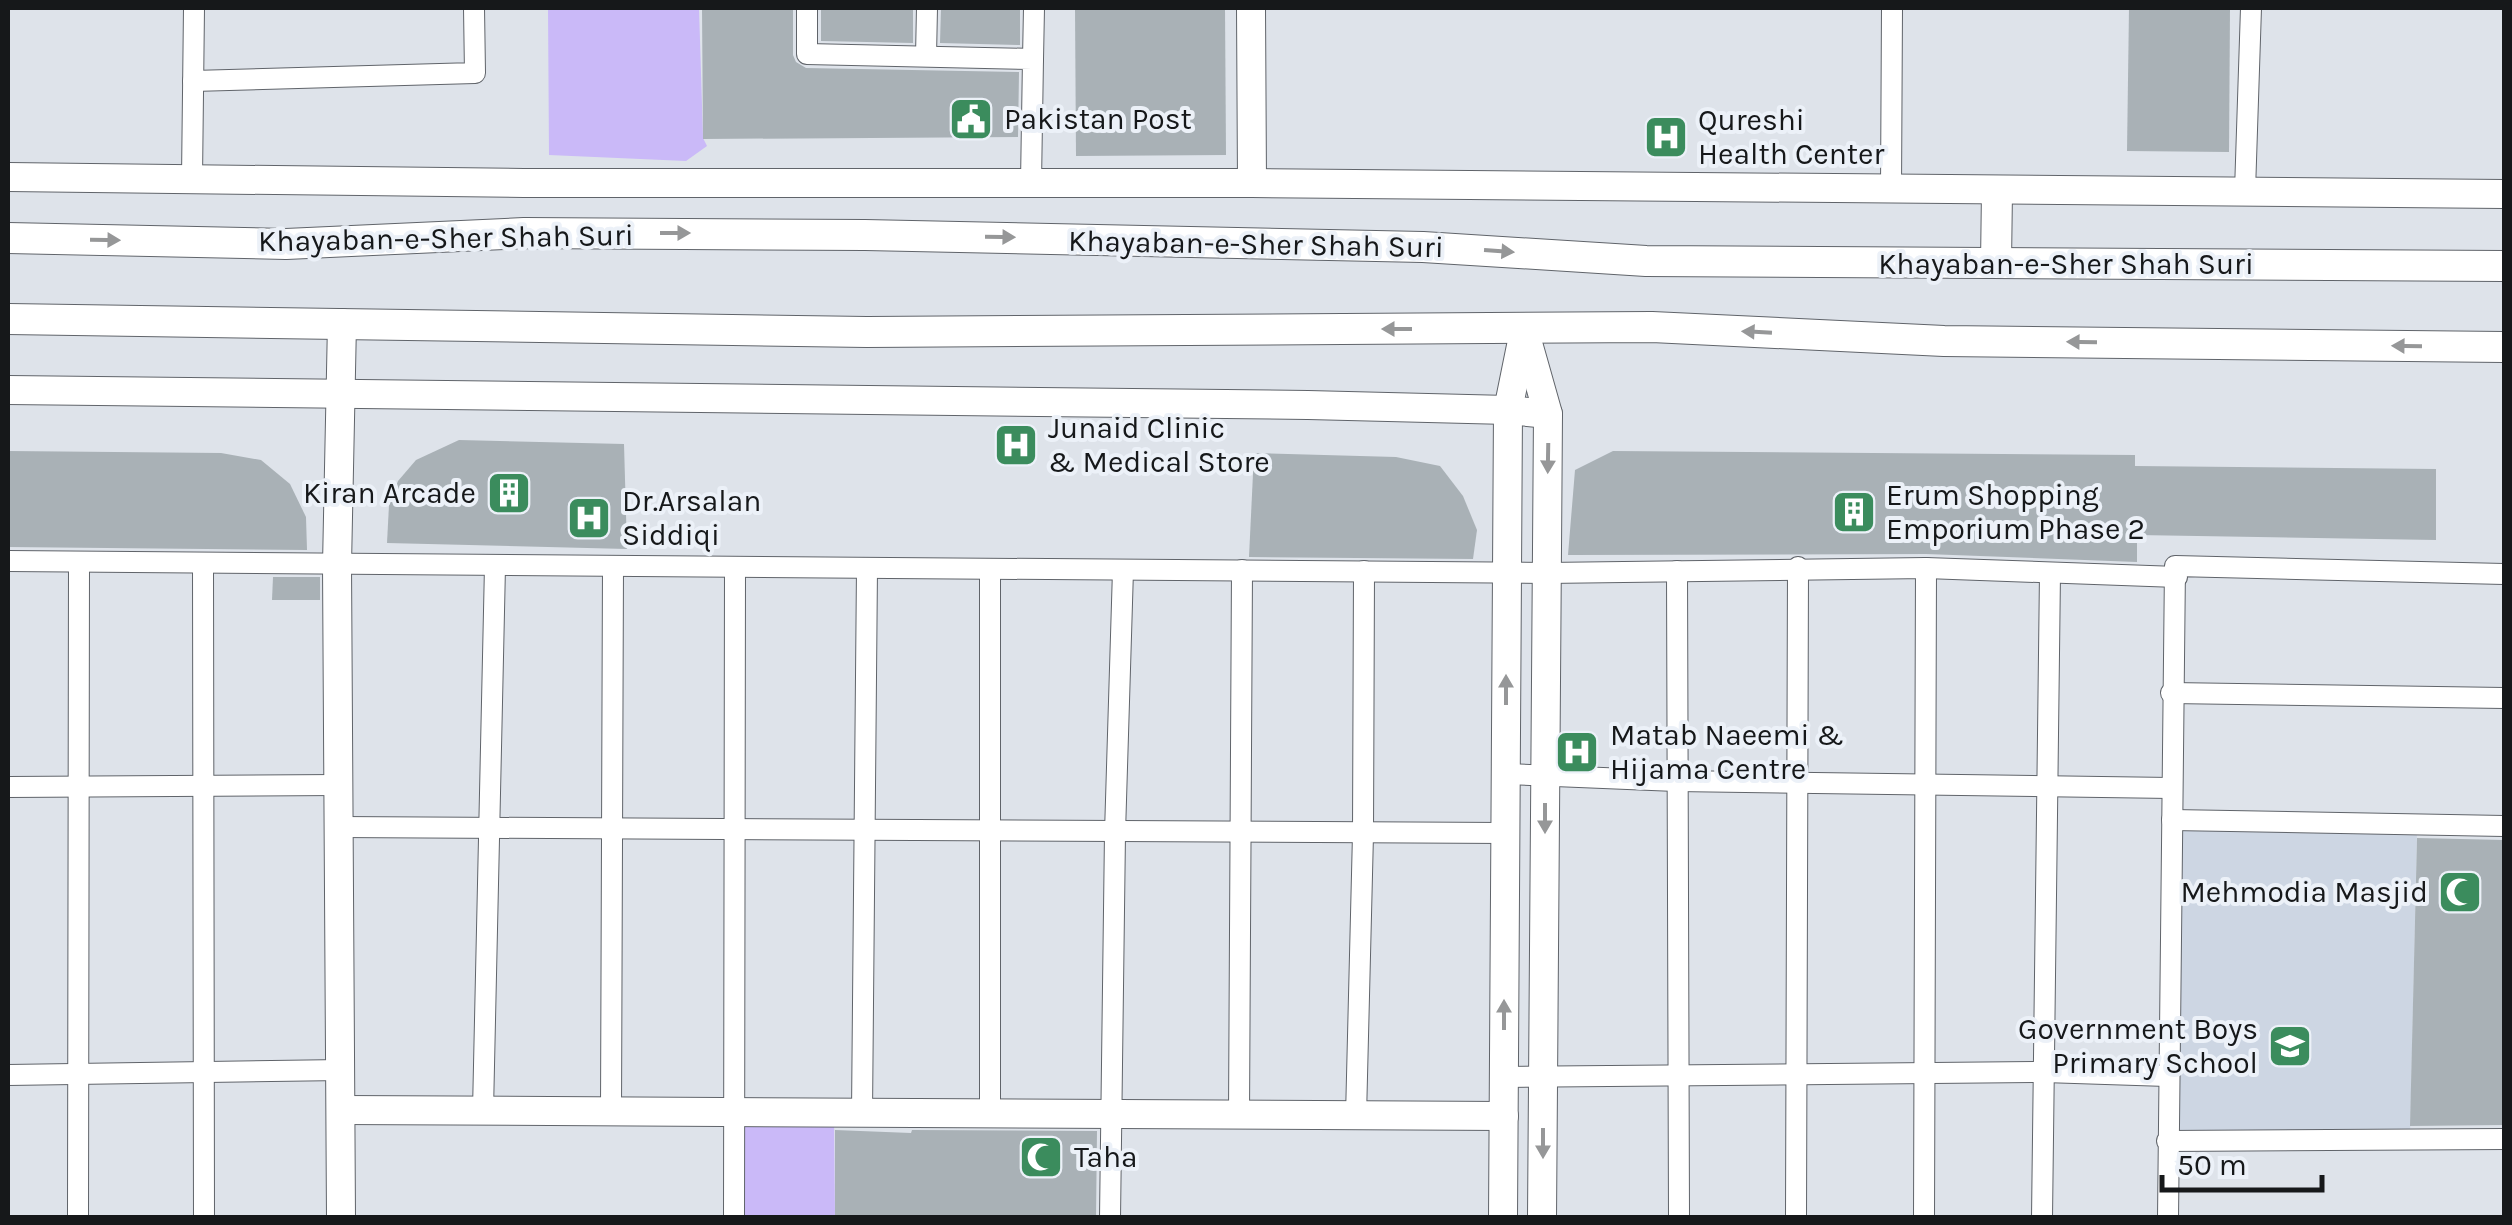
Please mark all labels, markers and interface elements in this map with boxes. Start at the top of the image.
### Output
public building icon: Pakistan Post [948,96,994,142]
place label: Pakistan Post [1004,101,1192,137]
place label: Qureshi Health Center [1698,102,1884,172]
hospital icon: Qureshi Health Center [1643,114,1689,160]
street label: Khayaban-e-Sher Shah Suri [258,217,634,259]
street label: Khayaban-e-Sher Shah Suri [1068,223,1444,265]
one-way arrow [659,226,691,242]
one-way arrow [984,230,1016,246]
one-way arrow [89,233,121,249]
one-way arrow [1484,244,1516,260]
street label: Khayaban-e-Sher Shah Suri [1878,246,2254,282]
one-way arrow [1381,321,1413,337]
one-way arrow [1741,324,1773,340]
one-way arrow [2066,334,2098,350]
one-way arrow [2391,337,2423,353]
place label: Junaid Clinic & Medical Store [1048,410,1270,480]
hospital icon: Junaid Clinic & Medical Store [993,422,1039,468]
one-way arrow [1540,443,1556,475]
building icon: Kiran Arcade [486,470,532,516]
place label: Kiran Arcade [303,475,476,511]
place label: Erum Shopping Emporium Phase 2 [1886,477,2145,547]
place label: Dr.Arsalan Siddiqi [622,483,761,553]
building icon: Erum Shopping Emporium Phase 2 [1831,489,1877,535]
hospital icon: Dr.Arsalan Siddiqi [566,495,612,541]
one-way arrow [1498,674,1514,706]
place label: Matab Naeemi & Hijama Centre [1610,717,1844,787]
hospital icon: Matab Naeemi & Hijama Centre [1554,729,1600,775]
one-way arrow [1537,803,1553,835]
mosque icon: Mehmodia Masjid [2437,869,2483,915]
place label: Mehmodia Masjid [2180,874,2428,910]
one-way arrow [1496,999,1512,1031]
place label: Government Boys Primary School [2018,1011,2258,1081]
school or university icon: Government Boys Primary School [2267,1023,2313,1069]
one-way arrow [1535,1128,1551,1160]
scale bar [2162,1130,2322,1192]
mosque icon: Taha [1018,1134,1064,1180]
place label: Taha [1074,1139,1138,1175]
text: 50 m [2177,1147,2247,1183]

